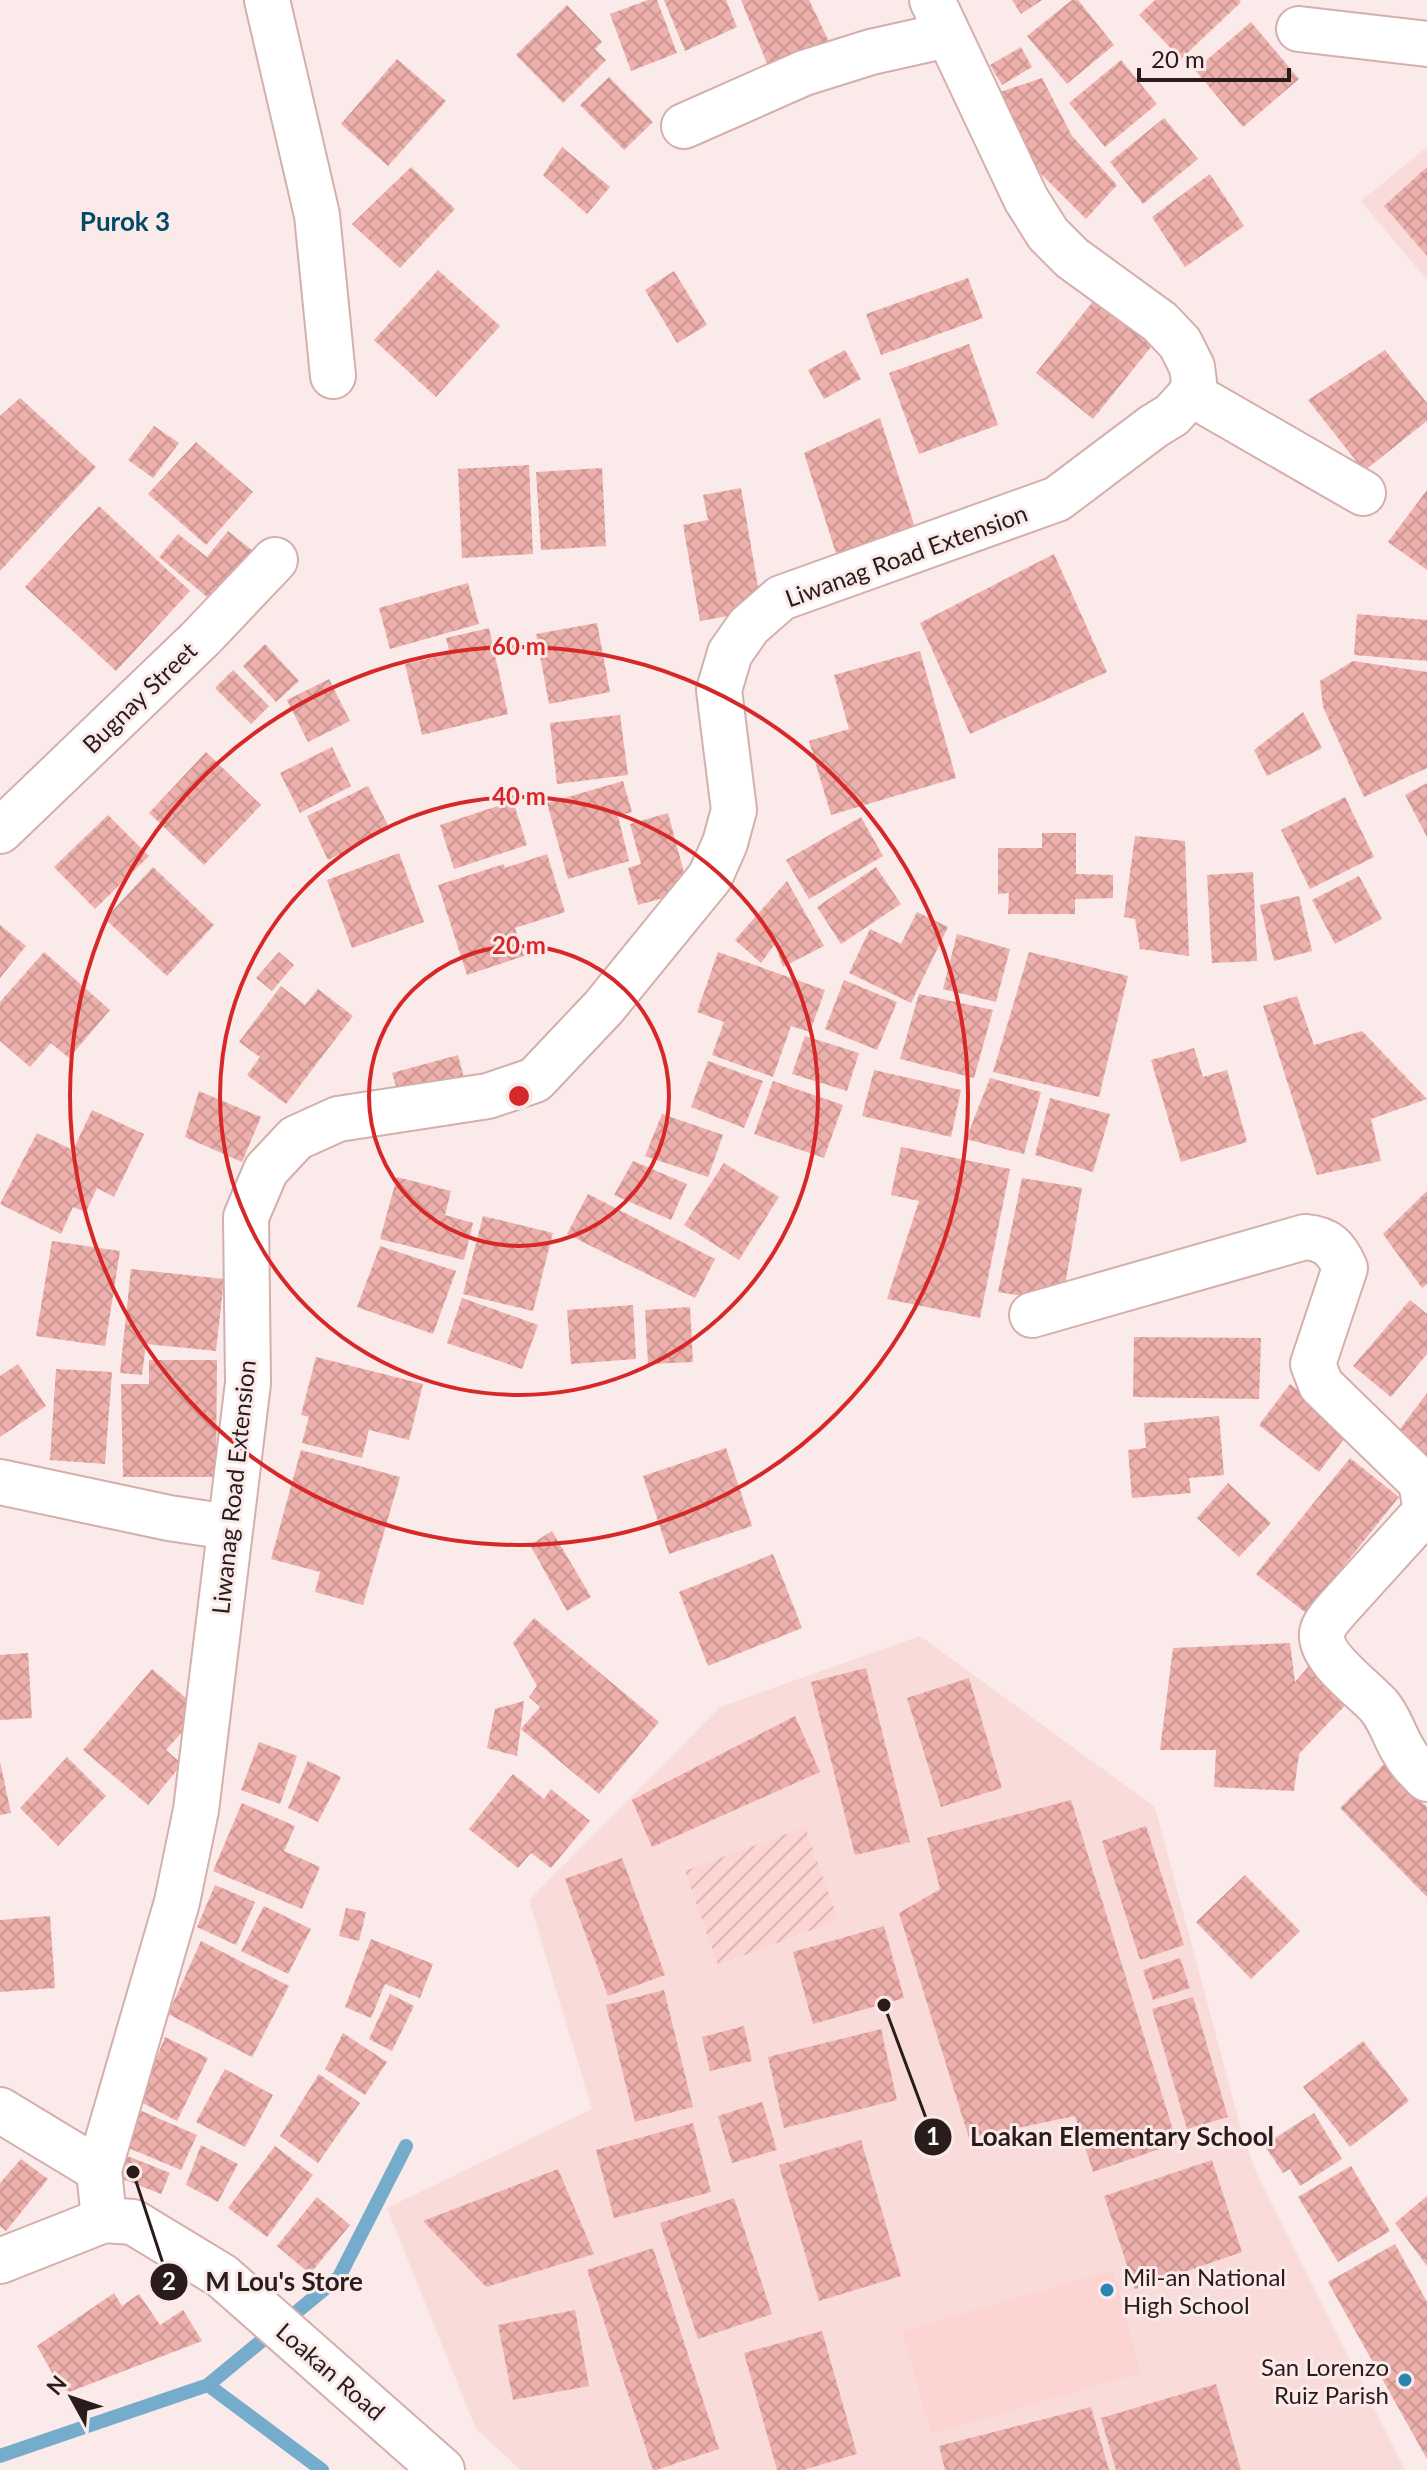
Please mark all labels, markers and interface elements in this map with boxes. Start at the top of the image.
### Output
scale bar [1139,32,1289,82]
text: 20 m [1151,44,1205,73]
district label: Purok 3 [80,205,170,237]
street label: Liwanag Road Extension [781,498,1031,612]
text: 60 m [492,631,546,660]
street label: Bugnay Street [76,635,202,759]
text: 40 m [492,781,546,810]
text: 20 m [492,930,546,959]
centre of rings [505,1082,533,1110]
street label: Liwanag Road Extension [205,1358,261,1616]
callout: Loakan Elementary School [913,2112,1290,2162]
text: Loakan Elementary School [970,2120,1274,2152]
text: 1 [926,2121,940,2150]
callout: M Lou's Store [149,2257,379,2307]
place label: Mil-an National High School [1123,2262,1286,2319]
text: M Lou's Store [205,2265,363,2297]
text: 2 [162,2266,176,2295]
marker: Mil-an National High School [1098,2281,1116,2299]
street label: Loakan Road [271,2316,391,2426]
place label: San Lorenzo Ruiz Parish [1261,2352,1389,2409]
north arrow [32,2358,112,2438]
text: N [41,2370,72,2400]
marker: San Lorenzo Ruiz Parish [1396,2371,1414,2389]

